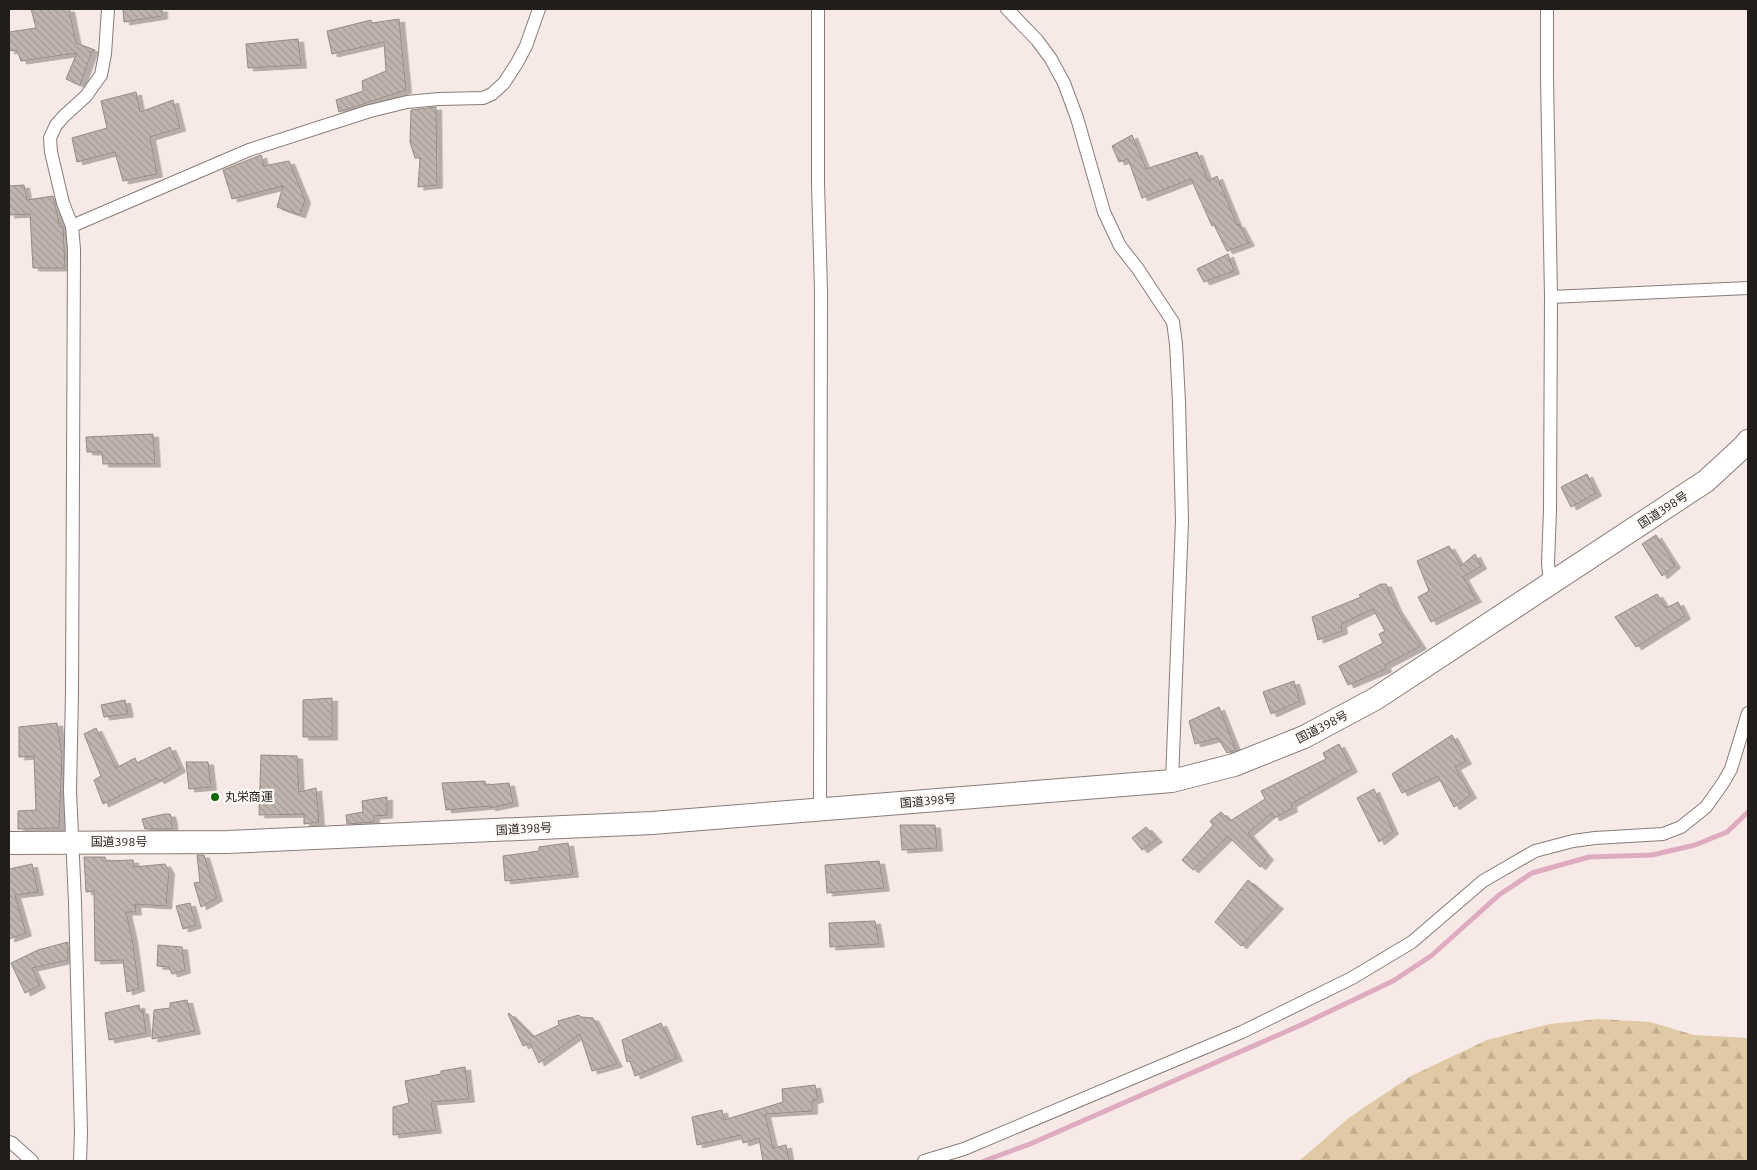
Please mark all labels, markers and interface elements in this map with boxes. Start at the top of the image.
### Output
street label: 国道398号 [1636,489,1690,530]
street label: 国道398号 [1294,708,1350,745]
place label: 丸栄商運 [225,790,273,803]
marker: 丸栄商運 [209,791,221,803]
street label: 国道398号 [899,792,957,809]
street label: 国道398号 [496,821,552,836]
street label: 国道398号 [91,835,147,848]

